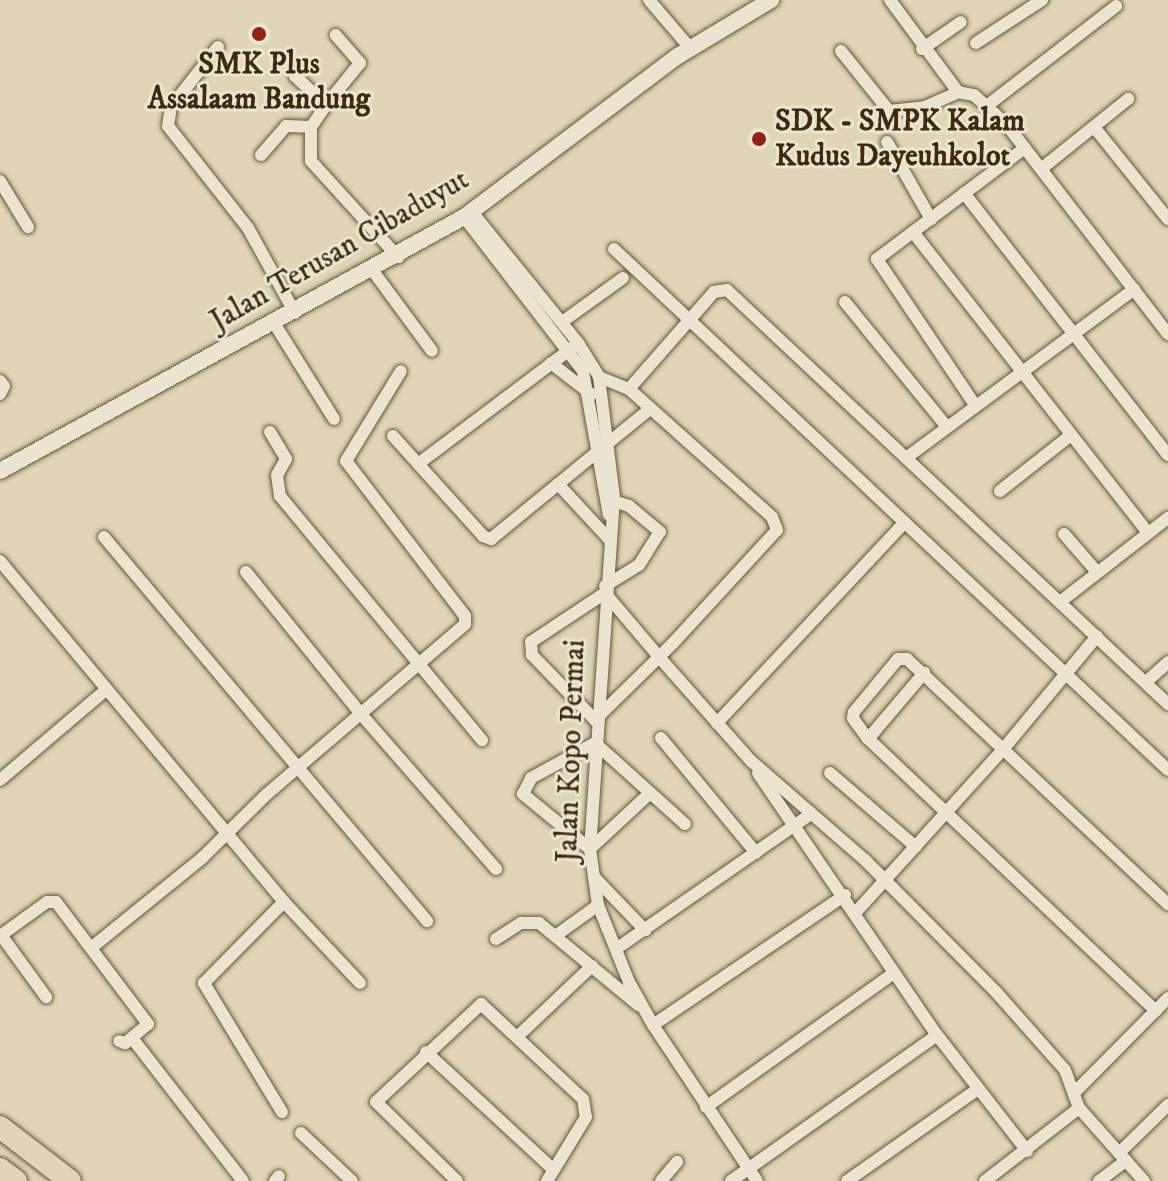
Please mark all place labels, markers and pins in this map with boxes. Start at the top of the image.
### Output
marker: SMK Plus Assalaam Bandung [250,25,268,43]
place label: SMK Plus Assalaam Bandung [148,47,370,118]
place label: SDK - SMPK Kalam Kudus Dayeuhkolot [775,104,1025,174]
marker: SDK - SMPK Kalam Kudus Dayeuhkolot [750,130,768,148]

